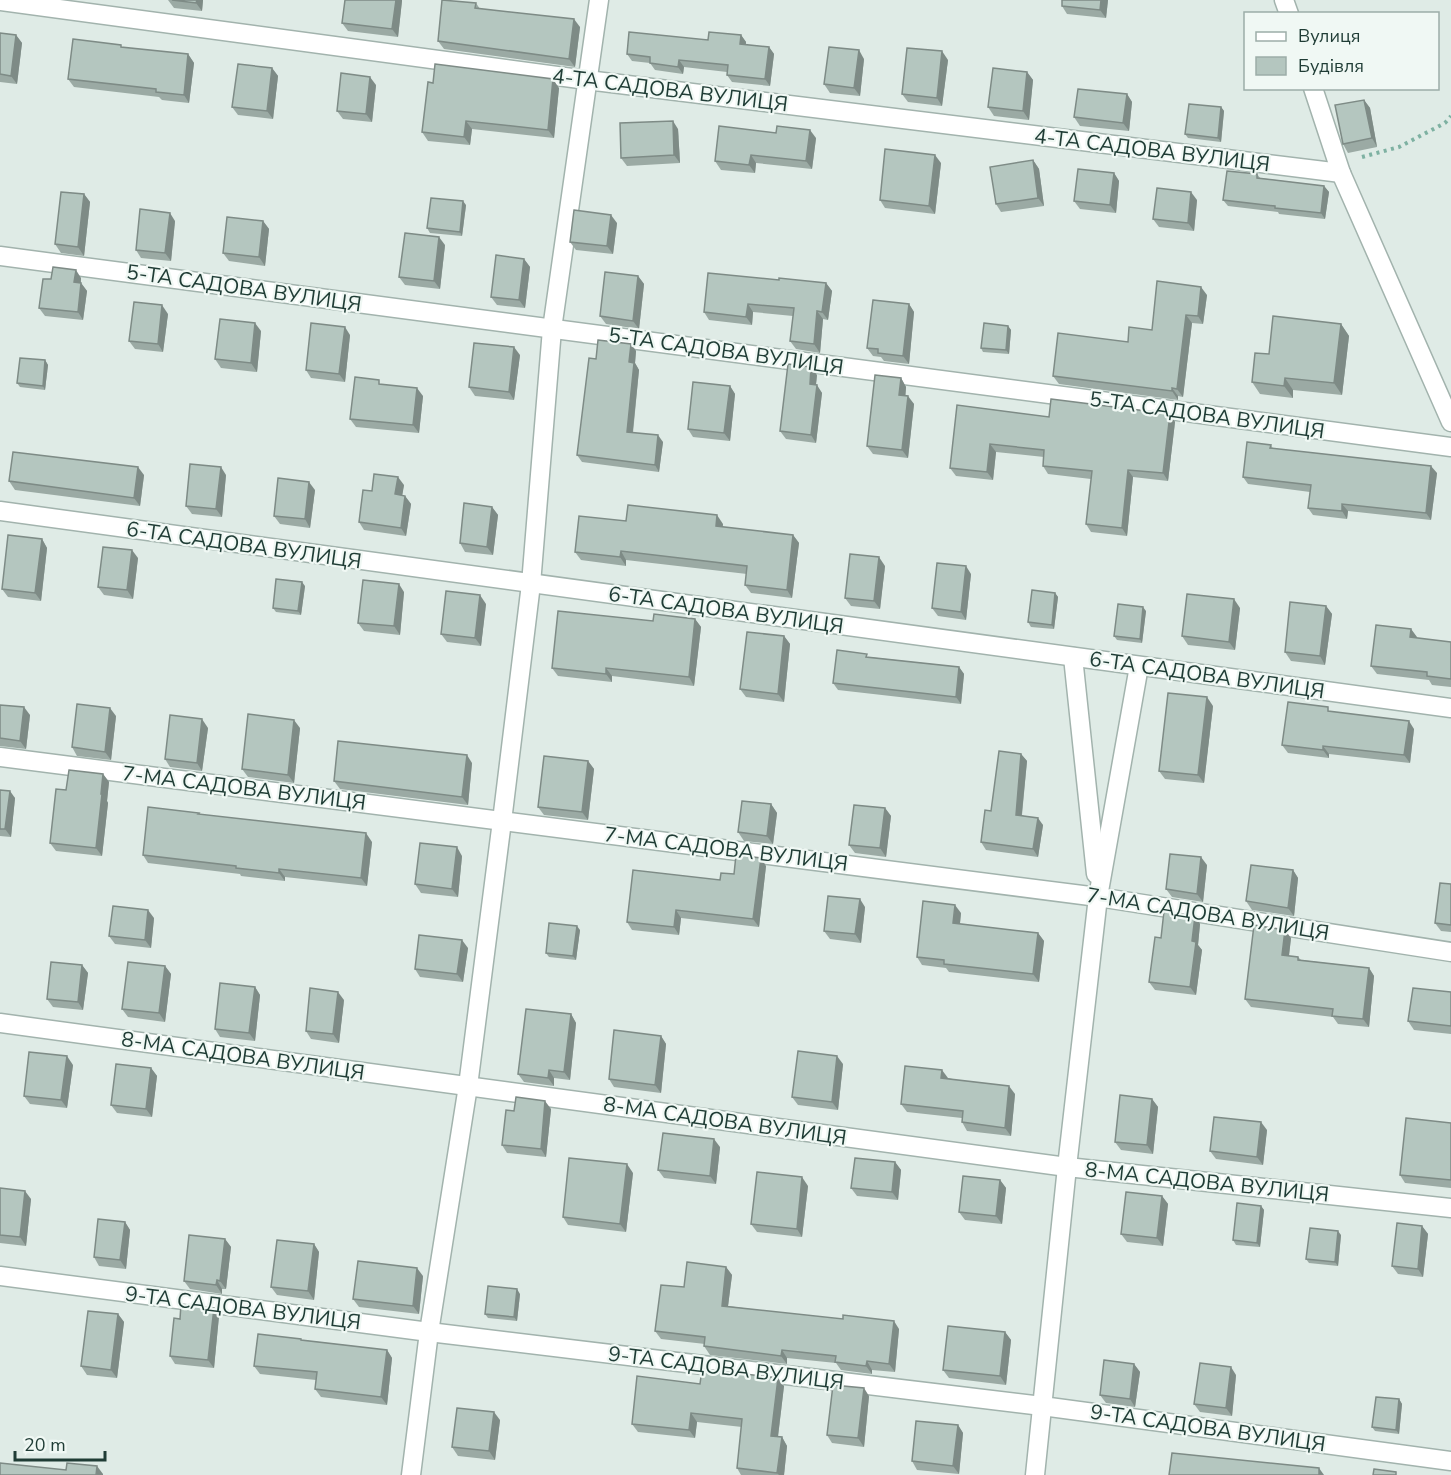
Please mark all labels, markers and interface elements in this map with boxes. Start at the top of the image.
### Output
legend [1244,12,1439,90]
text: Вулиця [1298,24,1360,48]
text: Будівля [1298,54,1364,78]
street label: 4-ТА САДОВА ВУЛИЦЯ [551,62,789,118]
street label: 4-ТА САДОВА ВУЛИЦЯ [1033,122,1271,178]
street label: 5-ТА САДОВА ВУЛИЦЯ [125,258,363,318]
street label: 5-ТА САДОВА ВУЛИЦЯ [607,321,845,381]
street label: 5-ТА САДОВА ВУЛИЦЯ [1088,385,1326,445]
street label: 6-ТА САДОВА ВУЛИЦЯ [125,515,363,575]
street label: 6-ТА САДОВА ВУЛИЦЯ [607,580,845,640]
street label: 6-ТА САДОВА ВУЛИЦЯ [1088,645,1326,705]
street label: 7-МА САДОВА ВУЛИЦЯ [121,759,367,817]
street label: 7-МА САДОВА ВУЛИЦЯ [603,820,849,878]
street label: 7-МА САДОВА ВУЛИЦЯ [1085,881,1331,947]
street label: 8-МА САДОВА ВУЛИЦЯ [120,1025,366,1087]
street label: 8-МА САДОВА ВУЛИЦЯ [602,1090,848,1152]
street label: 8-МА САДОВА ВУЛИЦЯ [1084,1155,1330,1209]
street label: 9-ТА САДОВА ВУЛИЦЯ [124,1280,362,1336]
street label: 9-ТА САДОВА ВУЛИЦЯ [607,1340,845,1396]
street label: 9-ТА САДОВА ВУЛИЦЯ [1089,1398,1327,1458]
scale bar [15,1424,105,1462]
text: 20 m [24,1433,66,1457]

